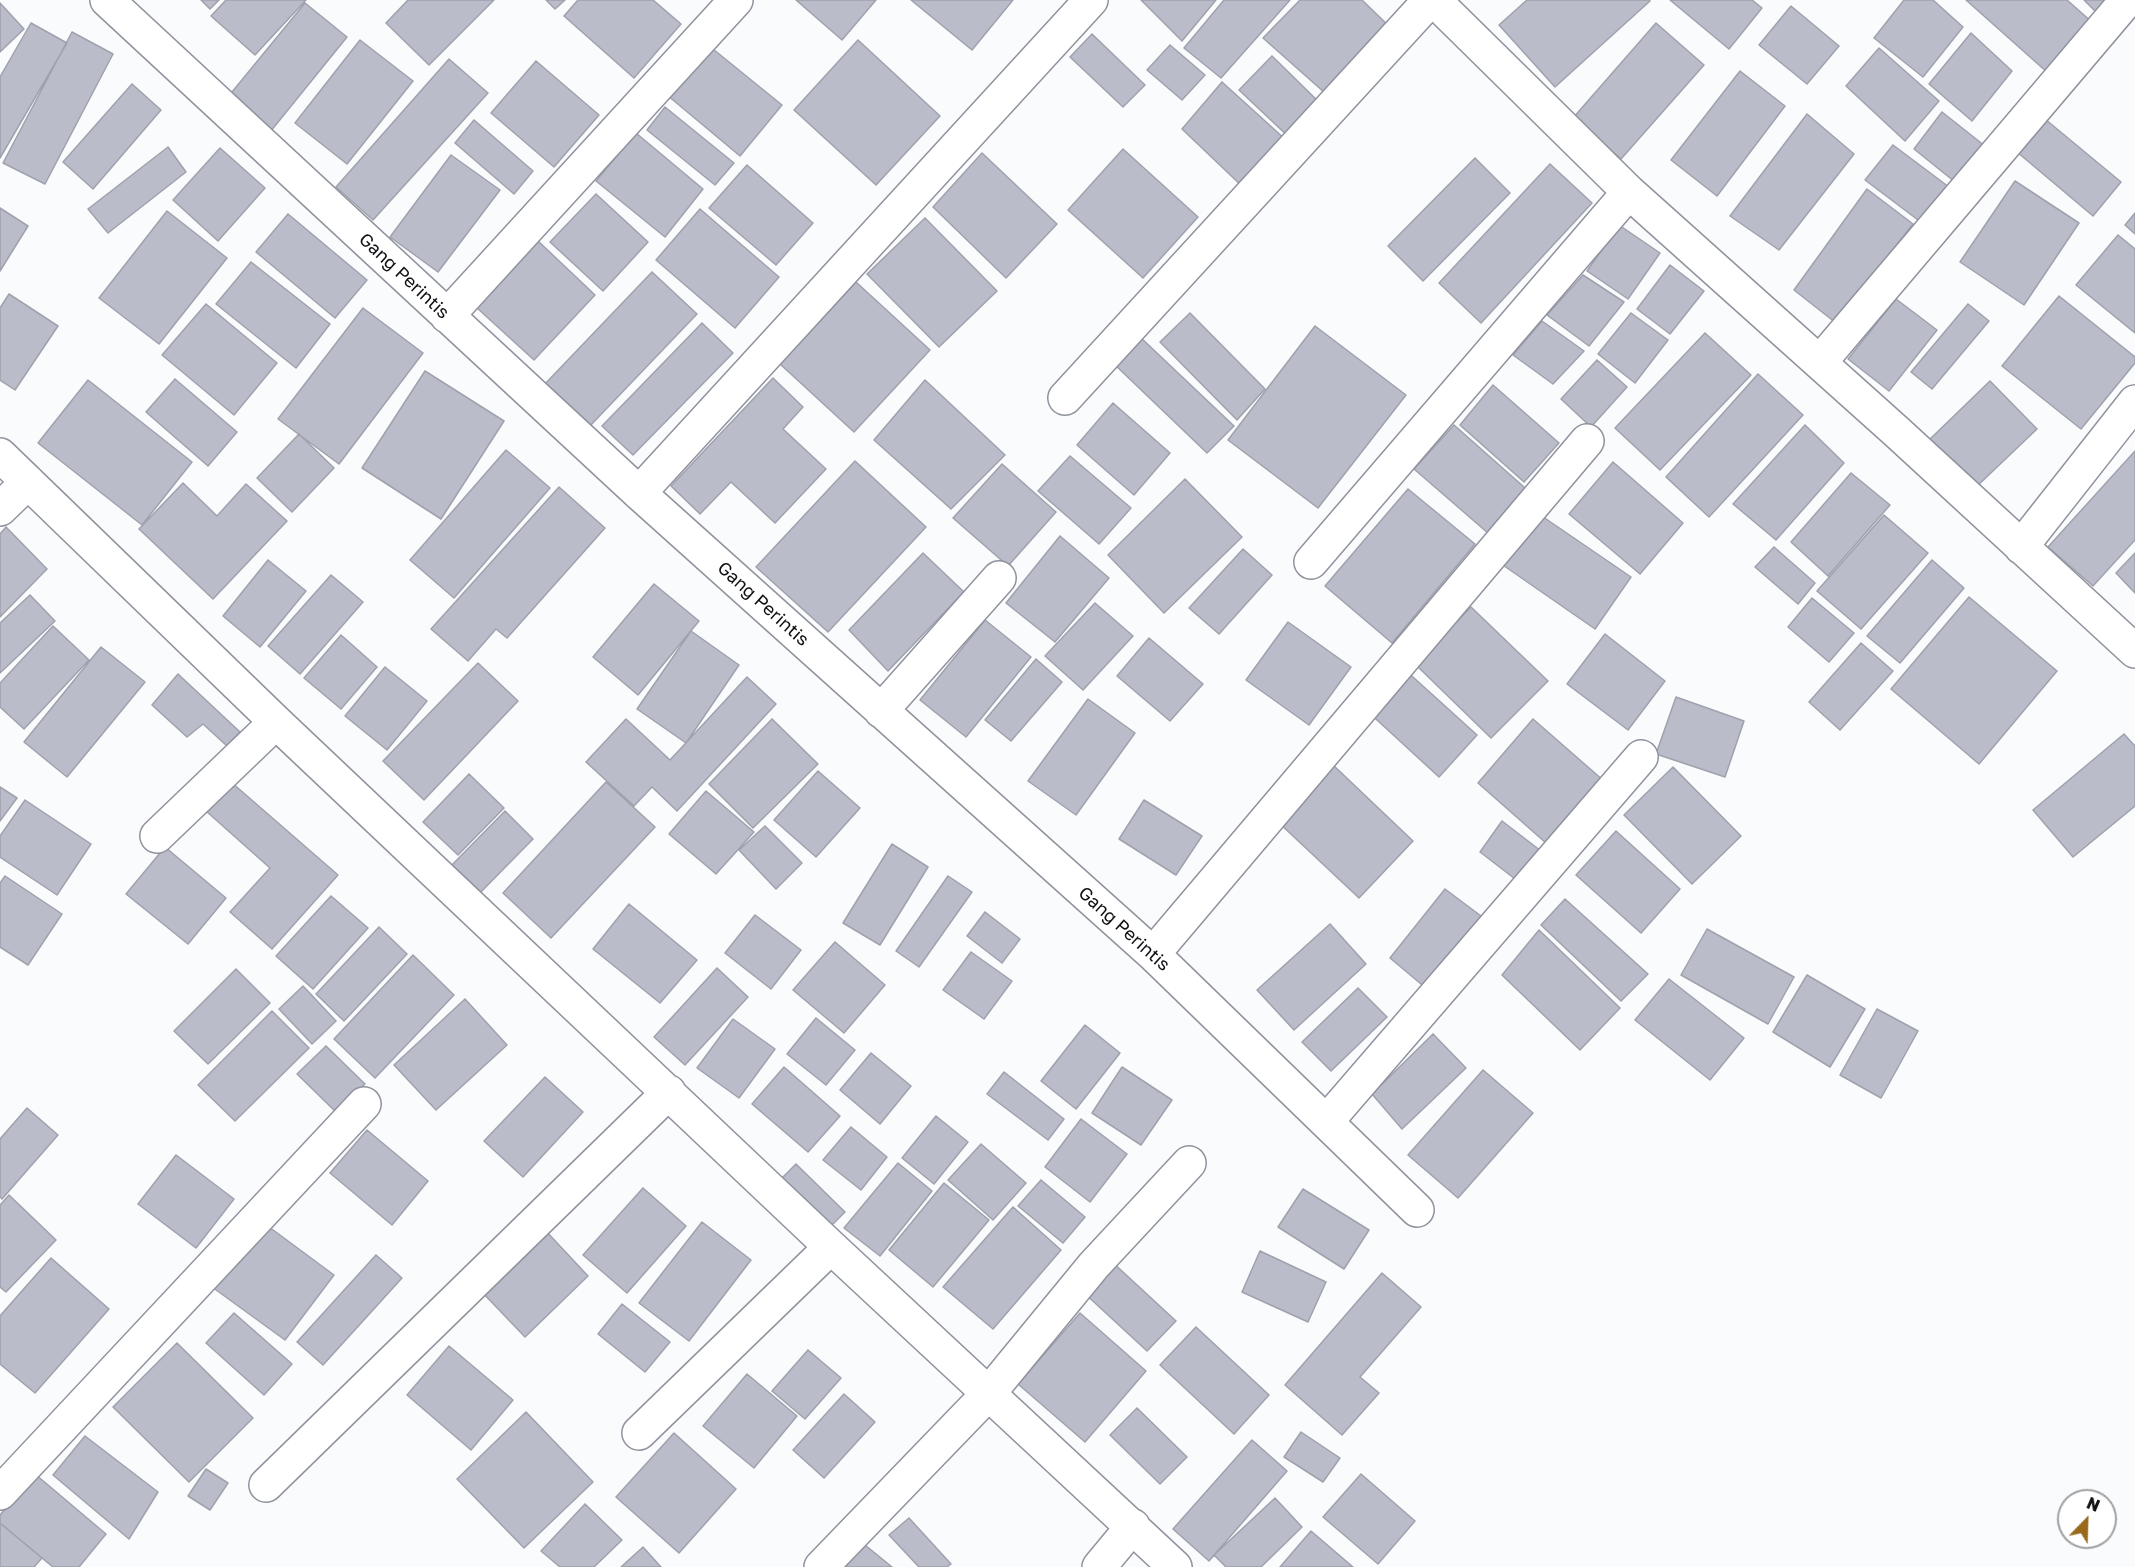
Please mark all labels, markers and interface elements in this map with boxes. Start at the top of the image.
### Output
street label: Gang Perintis [354,229,454,323]
street label: Gang Perintis [713,557,813,651]
street label: Gang Perintis [1074,882,1174,976]
north arrow [2057,1489,2117,1549]
text: N [2084,1493,2103,1516]

